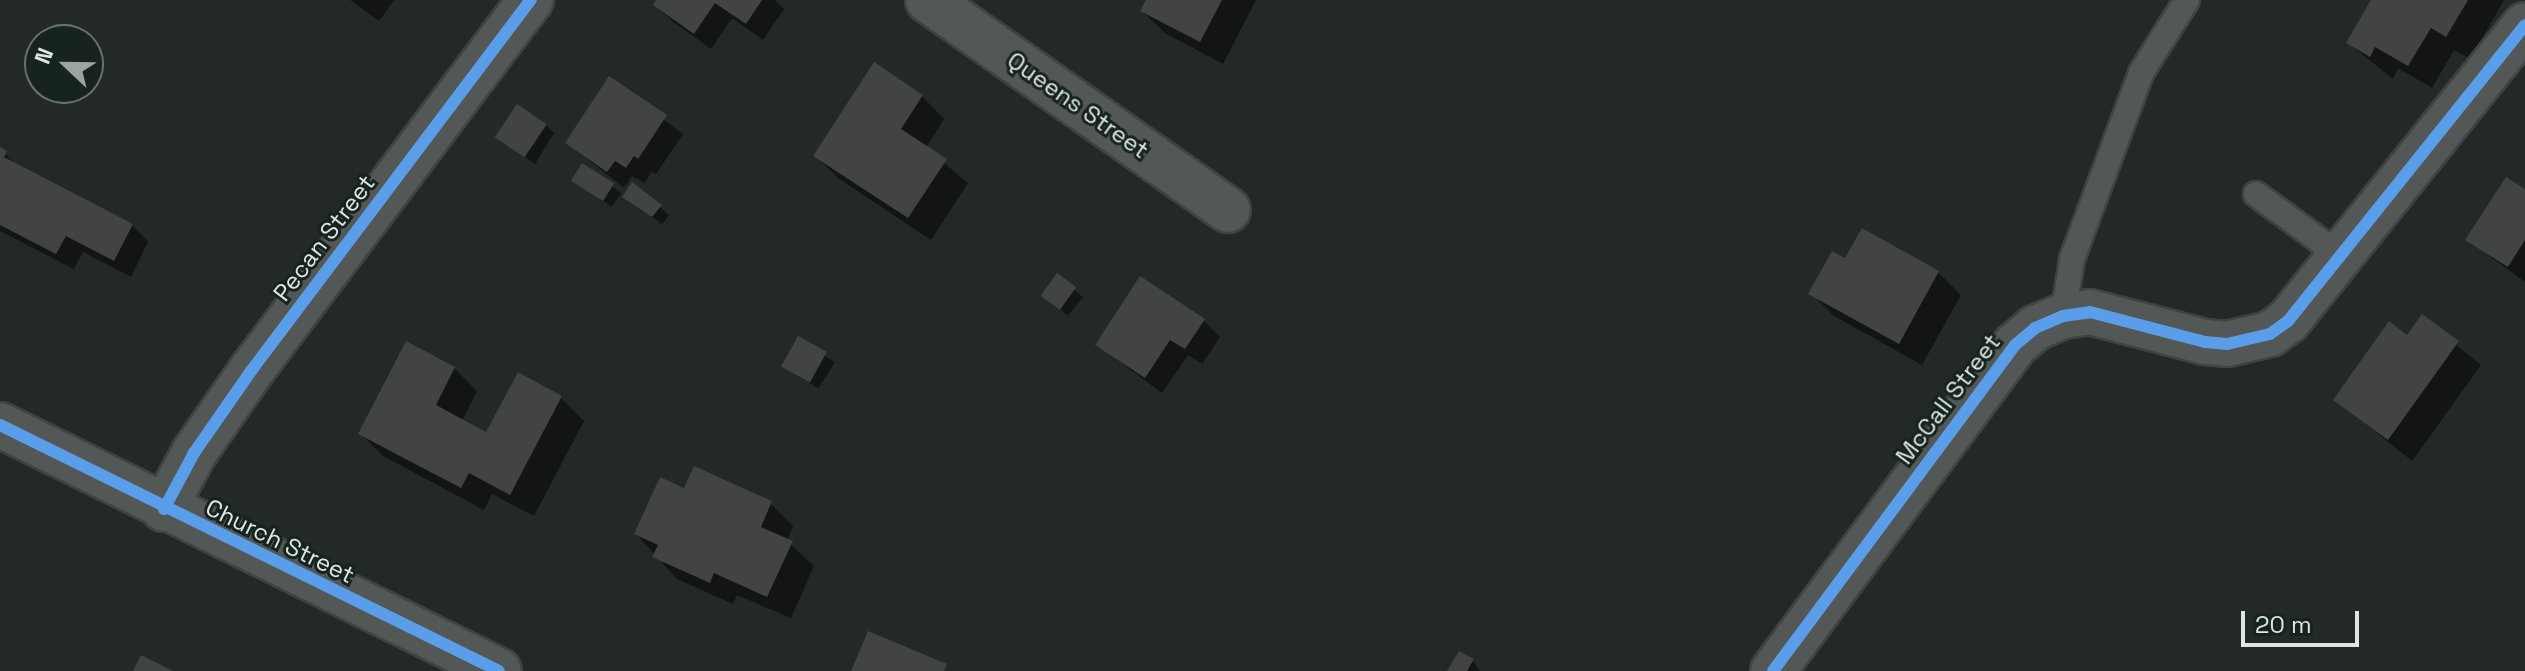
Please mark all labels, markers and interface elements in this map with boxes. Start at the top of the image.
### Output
north arrow [24,24,104,104]
text: N [28,44,59,68]
street label: Queens Street [1002,46,1154,164]
street label: Pecan Street [267,169,381,307]
street label: McCall Street [1890,328,2006,470]
street label: Church Street [201,493,359,589]
scale bar [2245,595,2363,645]
text: 20 m [2255,609,2312,640]

